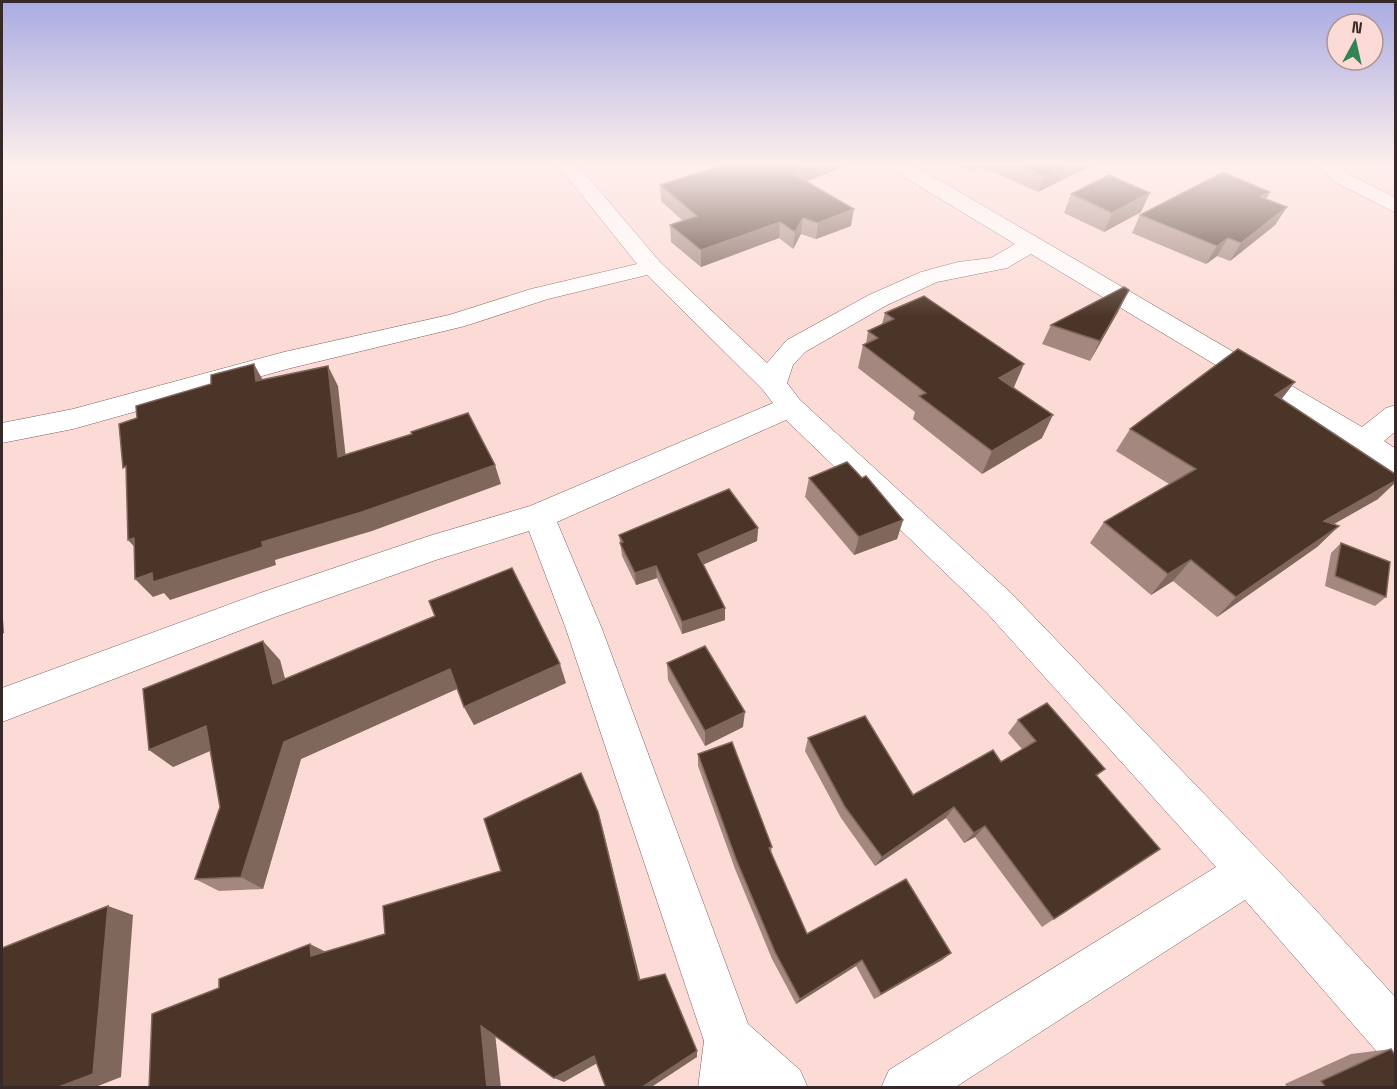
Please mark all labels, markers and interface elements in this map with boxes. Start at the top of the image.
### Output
north arrow [1325,12,1385,72]
text: N [1350,16,1364,39]

